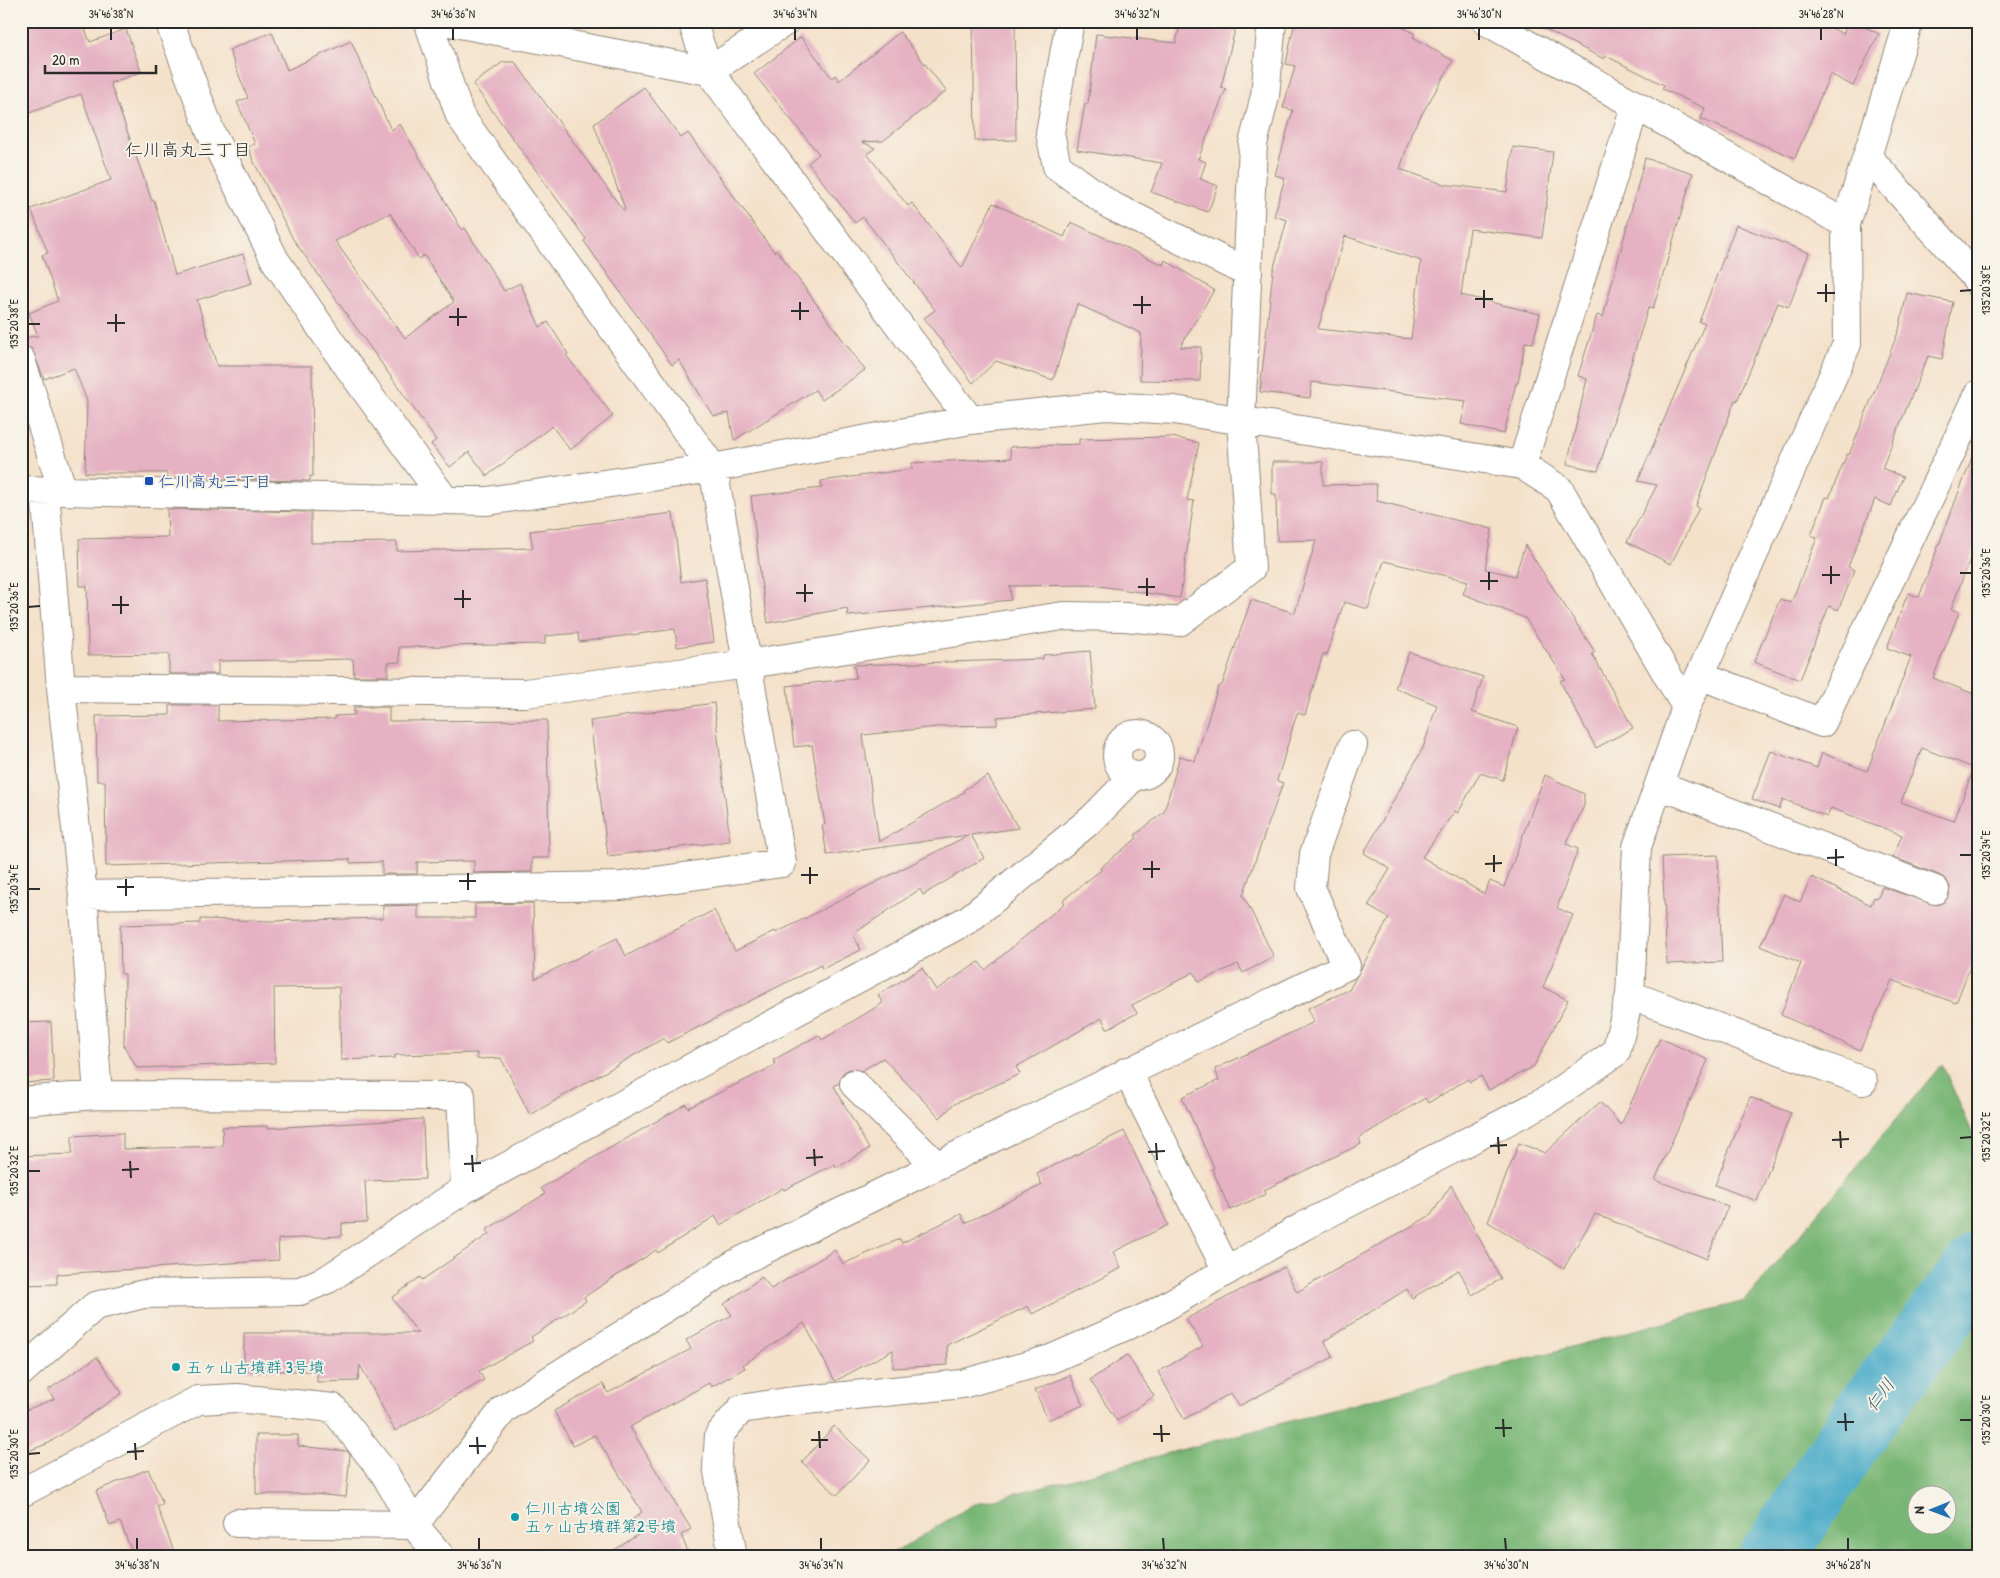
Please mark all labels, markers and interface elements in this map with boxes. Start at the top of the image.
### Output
text: 34°46'38"N [89,5,133,22]
text: 34°46'36"N [431,5,475,22]
text: 34°46'34"N [773,5,817,22]
text: 34°46'32"N [1115,5,1159,22]
text: 34°46'30"N [1457,5,1501,22]
text: 34°46'28"N [1799,5,1843,22]
scale bar [45,42,156,74]
text: 20 m [52,49,79,70]
district label: 仁川高丸三丁目 [125,137,251,162]
text: 135°20'38"E [1977,264,1994,315]
text: 135°20'38"E [5,298,22,349]
place label: 仁川高丸三丁目 [159,470,271,492]
marker: 仁川高丸三丁目 [143,475,155,487]
text: 135°20'36"E [1977,547,1994,598]
text: 135°20'36"E [5,581,22,632]
text: 135°20'34"E [1977,830,1994,880]
text: 135°20'34"E [5,864,22,914]
text: 135°20'32"E [1977,1111,1994,1162]
text: 135°20'32"E [5,1145,22,1196]
place label: 五ヶ山古墳群 3号墳 [186,1356,325,1378]
marker: 五ヶ山古墳群 3号墳 [170,1361,182,1373]
water label: 仁川 [1859,1373,1900,1417]
text: 135°20'30"E [1977,1394,1994,1445]
text: 135°20'30"E [5,1428,22,1479]
north arrow [1908,1486,1958,1536]
place label: 仁川古墳公園 五ヶ山古墳群第2号墳 [525,1497,677,1537]
text: N [1909,1506,1928,1514]
marker: 仁川古墳公園 五ヶ山古墳群第2号墳 [509,1511,521,1523]
text: 34°46'38"N [115,1556,159,1573]
text: 34°46'36"N [457,1556,501,1573]
text: 34°46'34"N [799,1556,843,1573]
text: 34°46'32"N [1142,1556,1186,1573]
text: 34°46'30"N [1484,1556,1528,1573]
text: 34°46'28"N [1826,1556,1870,1573]

